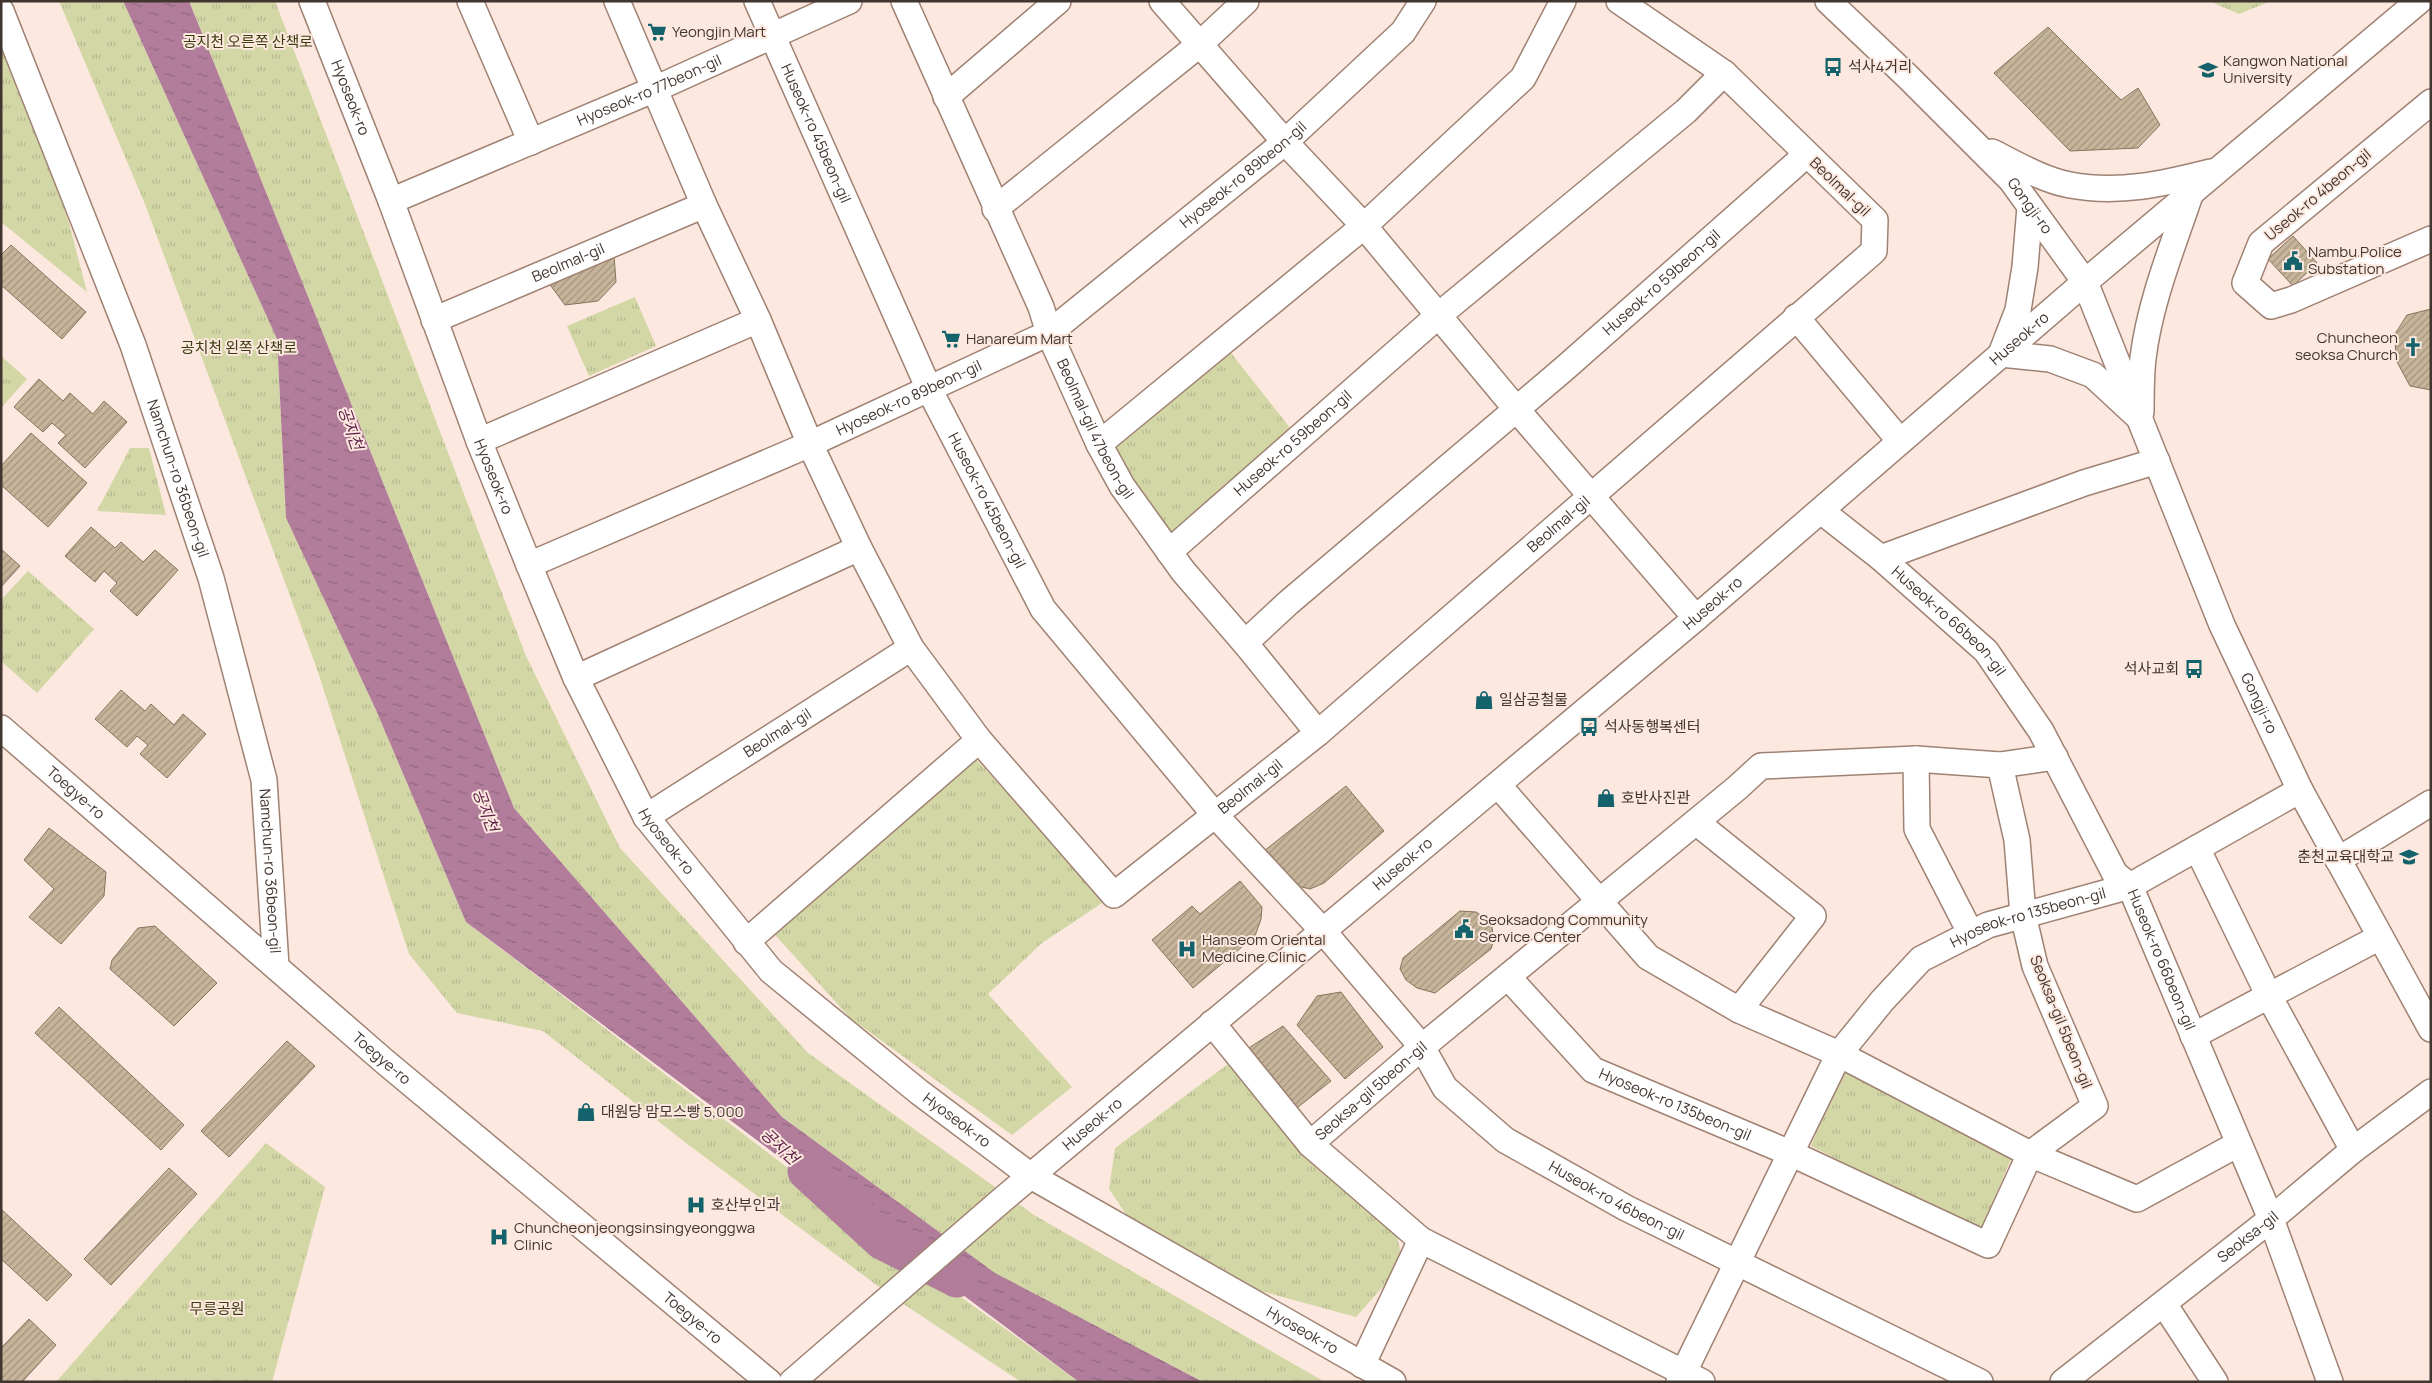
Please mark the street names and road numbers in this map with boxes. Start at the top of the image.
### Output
street label: Hyoseok-ro 77beon-gil [574,49,725,131]
street label: Hyoseok-ro [326,57,375,139]
street label: Huseok-ro 45beon-gil [776,60,856,206]
street label: Hyoseok-ro 89beon-gil [1175,116,1311,233]
street label: Useok-ro 4beon-gil [2260,144,2375,245]
street label: Beolmal-gil [1805,152,1875,221]
street label: Gongji-ro [2003,173,2058,238]
street label: Huseok-ro 59beon-gil [1598,224,1725,340]
street label: Beolmal-gil [528,238,608,287]
street label: Huseok-ro [1985,307,2053,370]
street label: Hyoseok-ro 89beon-gil [832,355,985,441]
street label: Beolmal-gil 47beon-gil [1052,355,1139,503]
street label: Huseok-ro 59beon-gil [1229,385,1356,500]
street label: Namchun-ro 36beon-gil [142,397,214,560]
street label: Huseok-ro 45beon-gil [943,429,1031,572]
street label: Hyoseok-ro [469,435,518,517]
street label: Beolmal-gil [1522,491,1594,557]
street label: Huseok-ro 66beon-gil [1887,561,2011,680]
street label: Huseok-ro [1678,571,1747,634]
street label: Gongji-ro [2236,669,2283,737]
street label: Beolmal-gil [739,703,815,762]
street label: Beolmal-gil [1213,754,1287,819]
street label: Toegye-ro [42,761,110,824]
street label: Namchun-ro 36beon-gil [255,788,286,954]
street label: Hyoseok-ro [633,805,700,879]
street label: Huseok-ro [1368,832,1437,895]
street label: Hyoseok-ro 135beon-gil [1946,882,2108,953]
street label: Huseok-ro 66beon-gil [2123,886,2201,1034]
street label: Seoksa-gil 5beon-gil [2025,952,2098,1092]
street label: Toegye-ro [348,1027,416,1089]
street label: Seoksa-gil 5beon-gil [1310,1036,1431,1145]
street label: Hyoseok-ro 135beon-gil [1596,1063,1755,1145]
street label: Hyoseok-ro [919,1088,995,1152]
street label: Huseok-ro [1058,1092,1127,1155]
street label: Huseok-ro 46beon-gil [1545,1156,1688,1245]
street label: Seoksa-gil [2213,1206,2283,1267]
street label: Toegye-ro [659,1287,727,1349]
street label: Hyoseok-ro [1263,1301,1342,1359]

